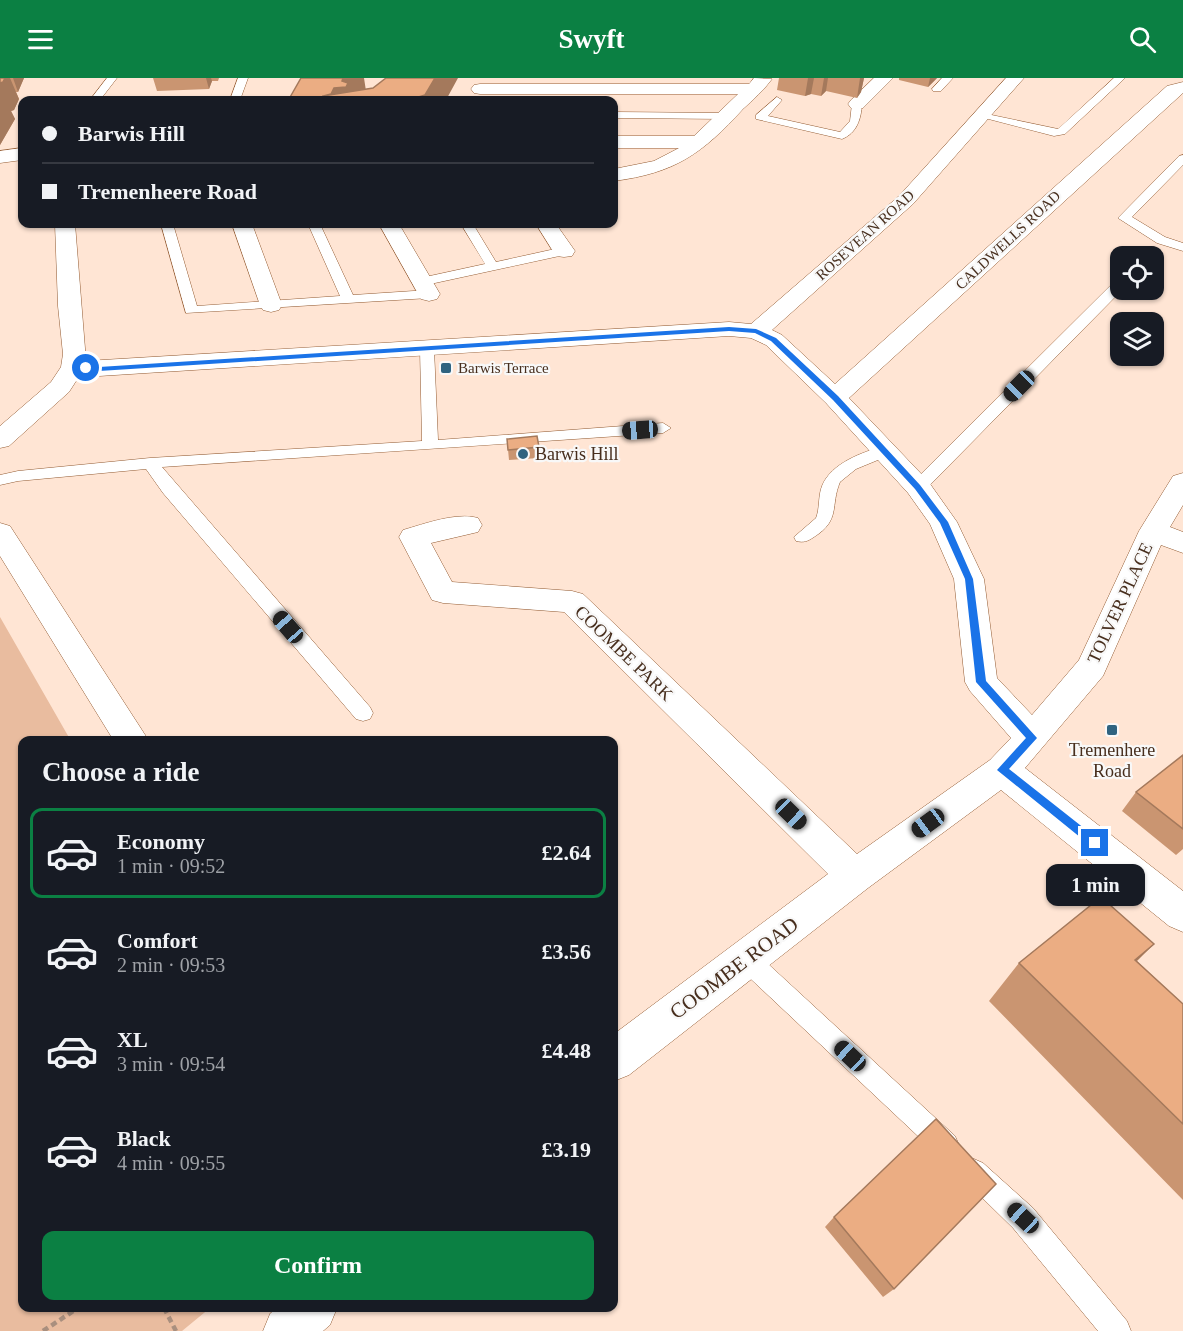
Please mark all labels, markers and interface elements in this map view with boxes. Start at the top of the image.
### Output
icon: menu [24,23,57,56]
icon: search [1126,23,1159,56]
text: Swyft [559,24,625,54]
text: Barwis Hill [78,121,185,146]
text: Tremenheere Road [78,179,257,204]
street label: ROSEVEAN ROAD [813,187,917,283]
street label: CALDWELLS ROAD [952,187,1064,293]
map controls [1110,246,1164,366]
button: locate [1110,246,1164,300]
button: layers [1110,312,1164,366]
route start [72,354,99,381]
place label: Barwis Terrace [458,360,549,376]
marker: Barwis Terrace [439,361,453,375]
car [1000,367,1038,405]
car [621,420,659,440]
place label: Barwis Hill [535,444,619,464]
marker: Barwis Hill [516,447,530,461]
street label: TOLVER PLACE [1083,540,1157,666]
street label: COOMBE PARK [571,601,677,705]
car [269,608,307,646]
marker: Tremenhere Road [1105,723,1119,737]
place label: Tremenhere Road [1069,740,1155,781]
text: Choose a ride [42,757,200,787]
car [772,795,810,833]
car [908,805,948,841]
icon: car [45,826,99,880]
text: Economy [117,829,205,854]
route end [1081,829,1108,856]
text: £2.64 [542,840,591,865]
text: 1 min · 09:52 [117,855,225,877]
callout: 1 min [1046,864,1144,906]
text: 1 min [1071,874,1120,896]
street label: COOMBE ROAD [665,912,803,1024]
icon: car [45,925,99,979]
text: Comfort [117,928,198,953]
text: £3.56 [542,939,591,964]
text: 2 min · 09:53 [117,954,225,976]
icon: car [45,1024,99,1078]
text: XL [117,1027,148,1052]
car [831,1037,869,1075]
text: £4.48 [542,1038,591,1063]
text: 3 min · 09:54 [117,1053,225,1075]
icon: car [45,1123,99,1177]
text: Black [117,1126,171,1151]
text: £3.19 [542,1137,591,1162]
text: 4 min · 09:55 [117,1152,225,1174]
car [1004,1199,1042,1237]
button: Confirm [42,1231,594,1300]

